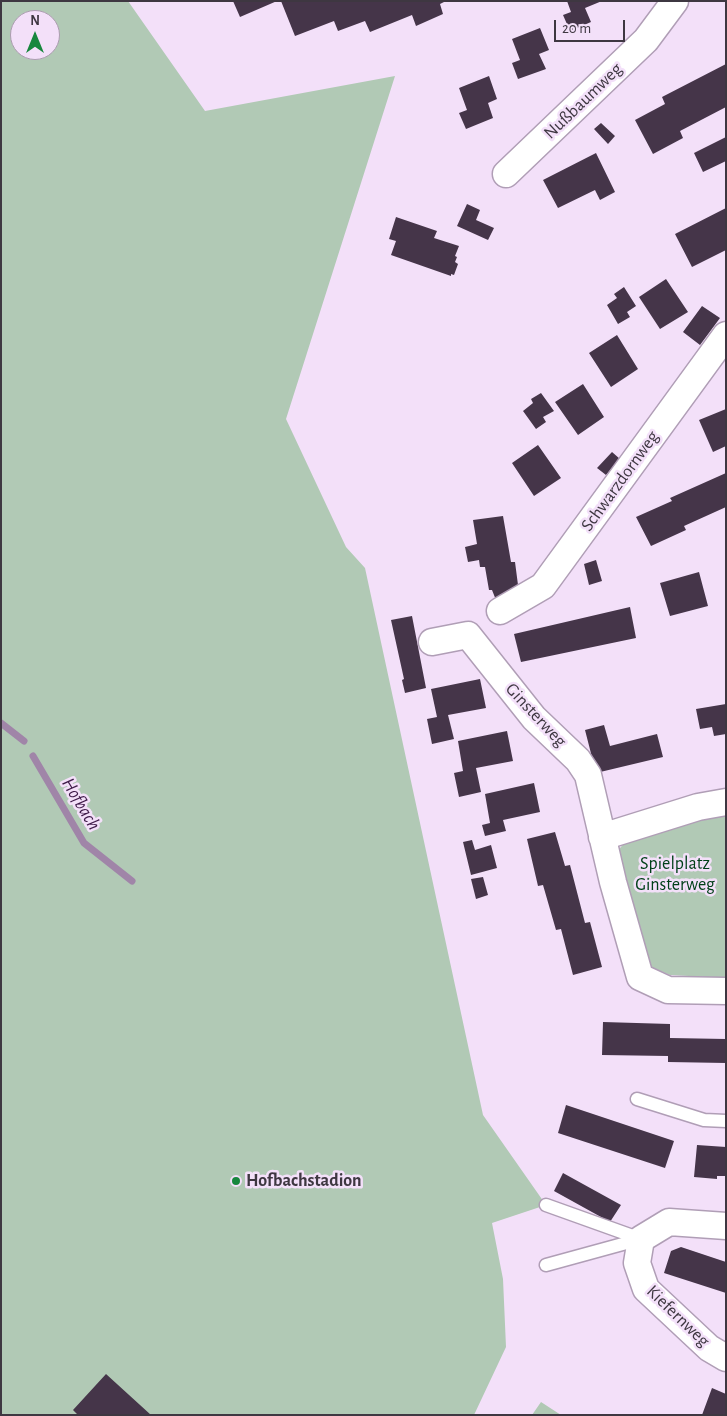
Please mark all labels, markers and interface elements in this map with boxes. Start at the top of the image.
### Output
north arrow [10,10,60,60]
scale bar [557,10,628,42]
text: N [30,14,40,28]
text: 20 m [562,21,591,36]
street label: Nußbaumweg [539,58,627,144]
street label: Schwarzdornweg [576,427,664,535]
street label: Ginsterweg [501,678,571,752]
water label: Hofbach [57,774,105,834]
park label: Spielplatz Ginsterweg [635,853,715,896]
place label: Hofbachstadion [246,1170,362,1192]
marker: Hofbachstadion [230,1175,242,1187]
street label: Kiefernweg [642,1281,714,1351]

